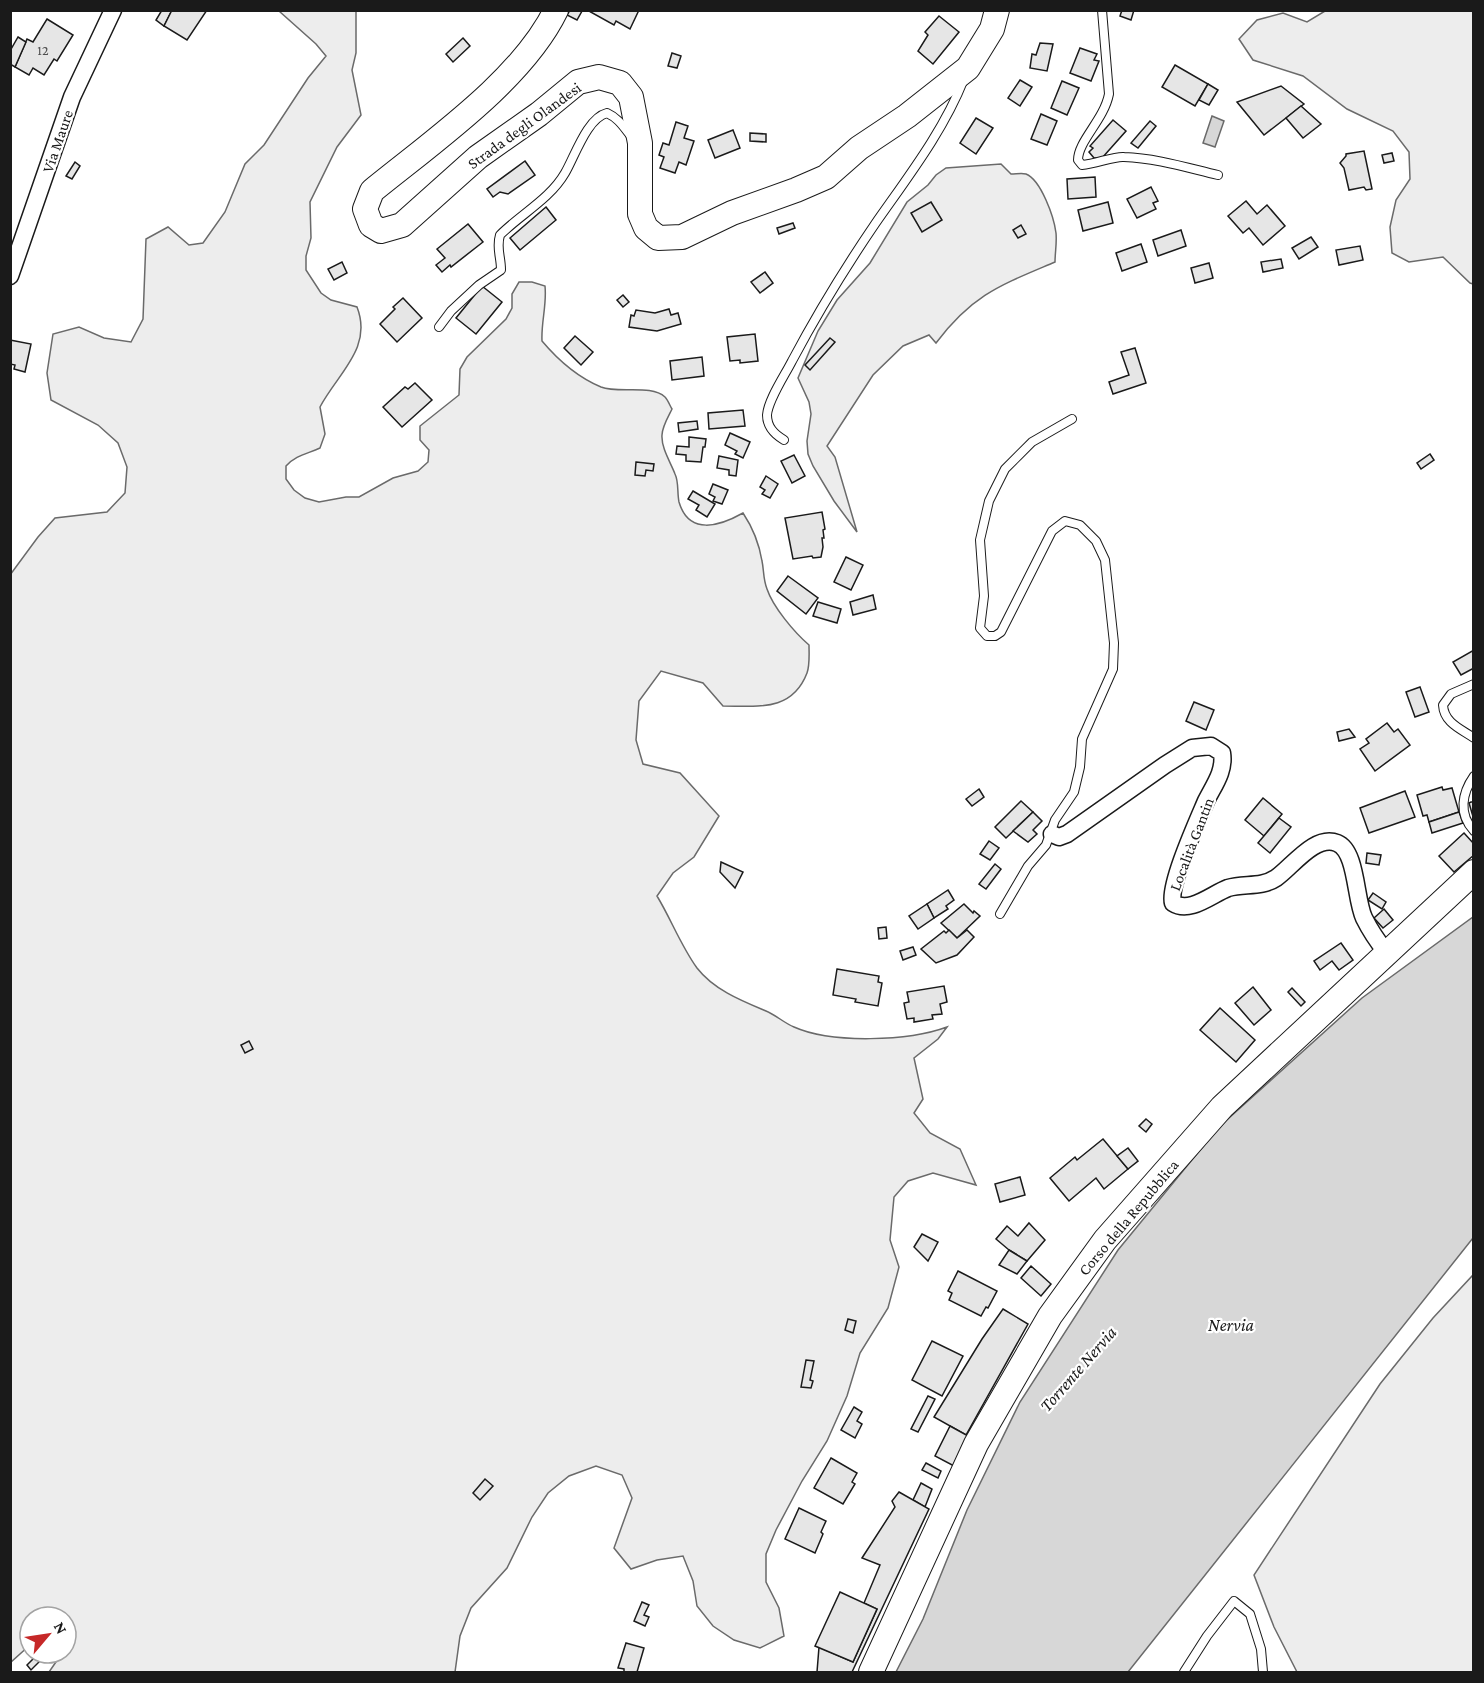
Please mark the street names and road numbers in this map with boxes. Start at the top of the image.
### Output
street label: Strada degli Olandesi [464,79,585,173]
street label: Via Maure [39,108,76,175]
street label: Località Gantin [1166,795,1217,893]
street label: Corso della Repubblica [1075,1156,1183,1279]

